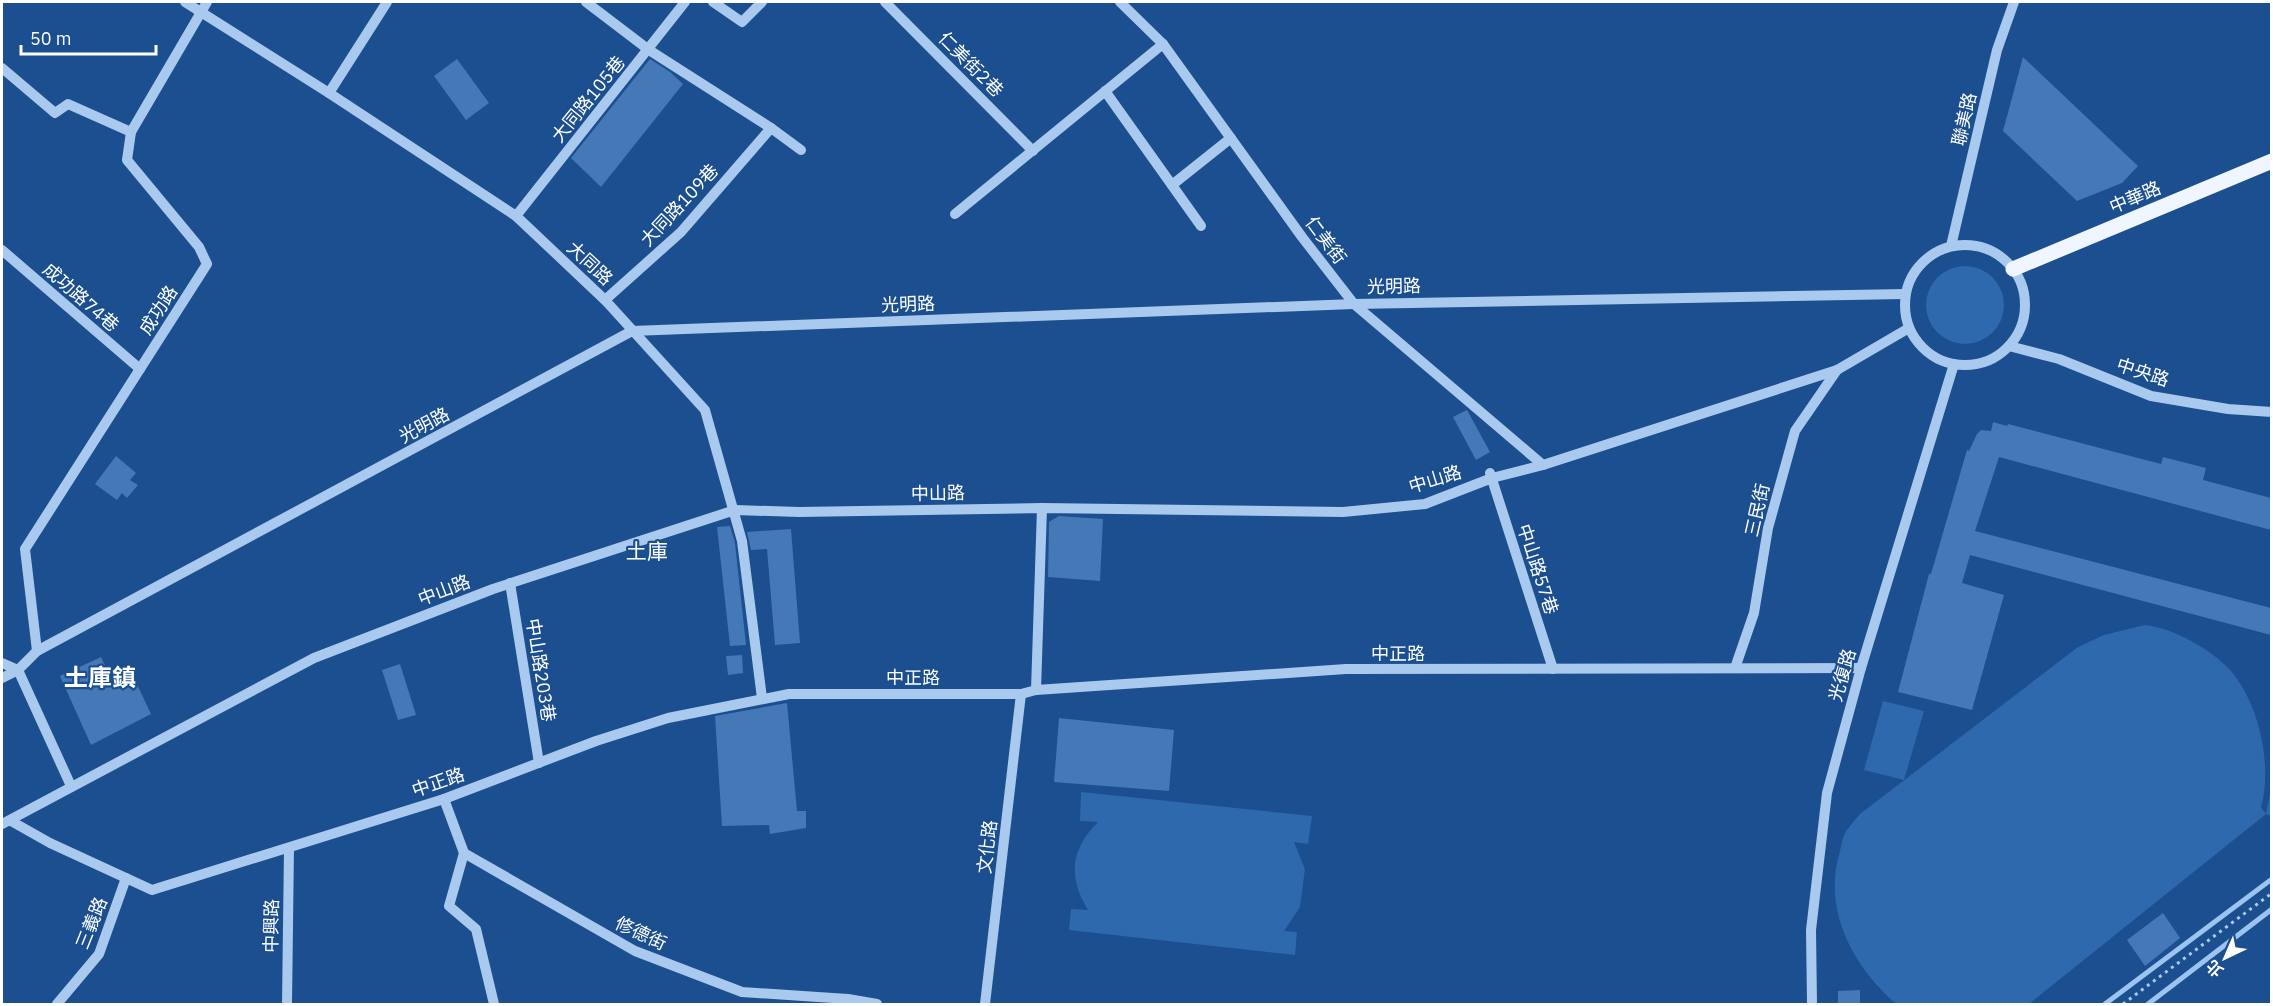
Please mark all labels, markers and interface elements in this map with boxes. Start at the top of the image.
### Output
scale bar [21,18,156,56]
text: 50 m [30,27,72,50]
street label: 仁美街2巷 [934,27,1008,101]
street label: 大同路105巷 [546,51,630,147]
street label: 聯美路 [1947,90,1981,148]
street label: 大同路109巷 [635,159,723,251]
street label: 中華路 [2106,176,2164,218]
street label: 仁美街 [1301,212,1351,268]
street label: 大同路 [562,236,618,290]
street label: 成功路74巷 [38,258,124,336]
street label: 光明路 [1367,274,1421,298]
street label: 成功路 [134,281,182,339]
street label: 光明路 [881,292,935,316]
street label: 中央路 [2114,353,2172,391]
street label: 光明路 [395,402,453,448]
street label: 中山路 [1406,460,1464,498]
street label: 中山路 [911,481,965,505]
street label: 三民街 [1740,481,1774,539]
street label: 中山路57巷 [1513,521,1563,617]
district label: 土庫 [626,537,668,565]
street label: 中山路 [415,570,473,610]
street label: 中山路203巷 [521,617,561,723]
street label: 中正路 [1371,642,1425,665]
street label: 光復路 [1824,646,1860,704]
district label: 土庫鎮 [64,661,136,693]
street label: 中正路 [886,666,940,689]
street label: 中正路 [409,762,467,802]
street label: 文化路 [972,819,1002,875]
street label: 三義路 [70,894,112,952]
street label: 中興路 [259,899,283,953]
street label: 修德街 [612,911,670,955]
north arrow [2195,928,2255,988]
text: 北 [2202,956,2227,982]

